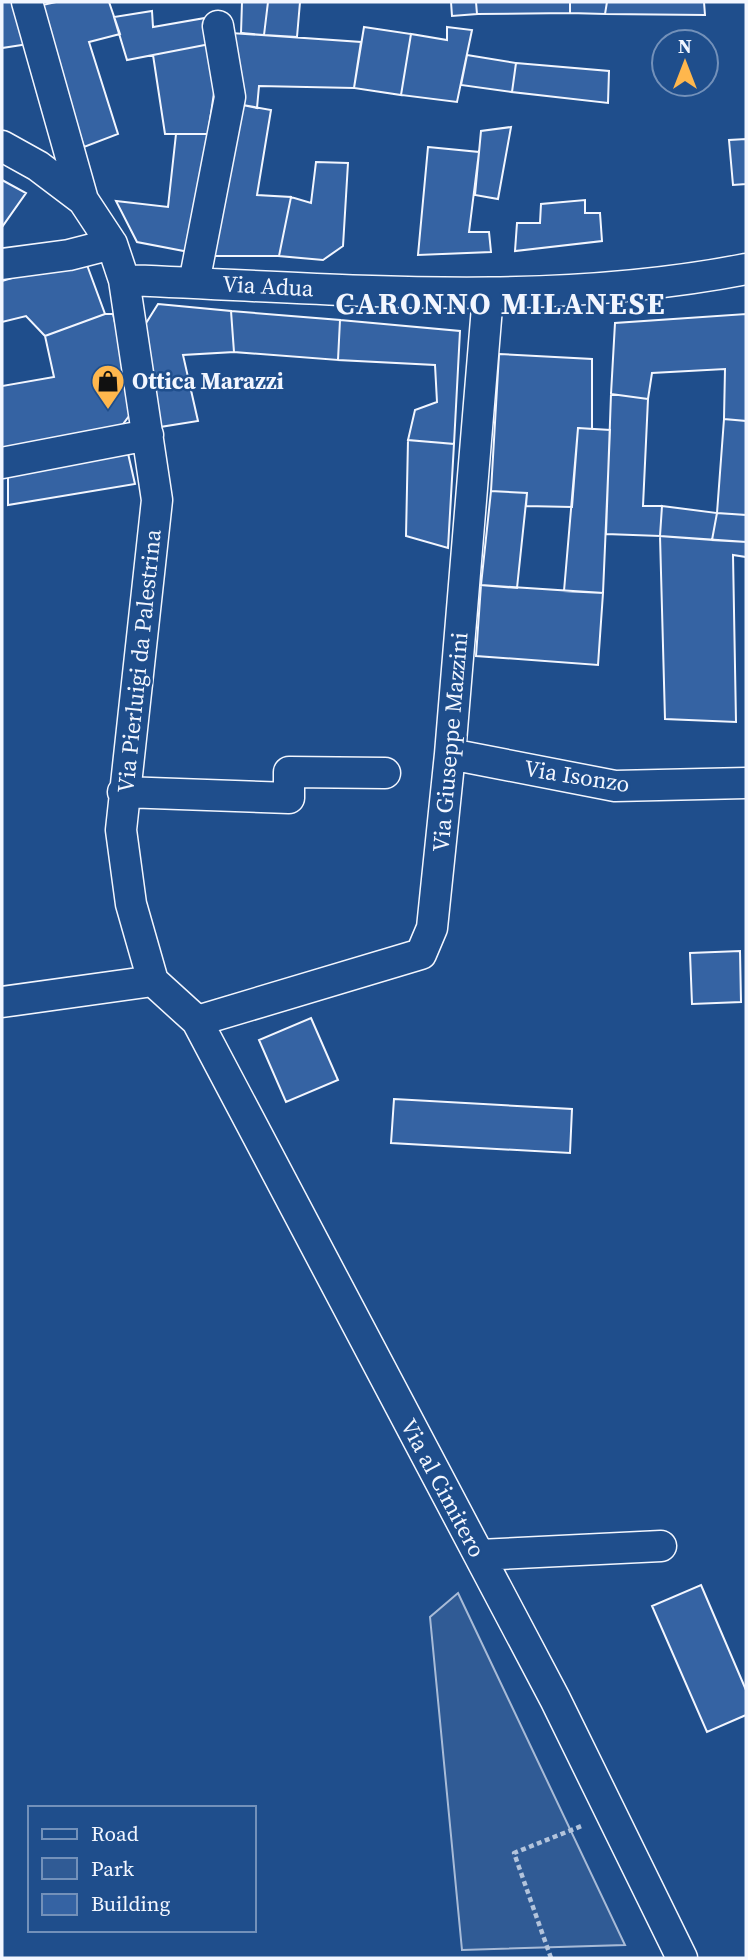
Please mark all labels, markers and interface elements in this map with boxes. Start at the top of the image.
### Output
north arrow [650,28,720,98]
text: N [678,33,692,59]
street label: Via Adua [221,268,315,304]
district label: CARONNO MILANESE [336,283,667,324]
shop icon: Ottica Marazzi [89,362,127,411]
place label: Ottica Marazzi [132,365,284,397]
street label: Via Pierluigi da Palestrina [109,527,169,794]
street label: Via Giuseppe Mazzini [424,631,476,853]
street label: Via Isonzo [522,752,632,800]
street label: Via al Cimitero [393,1413,493,1563]
legend [28,1806,256,1932]
text: Road [91,1819,139,1848]
text: Park [91,1854,135,1883]
text: Building [91,1889,170,1918]

